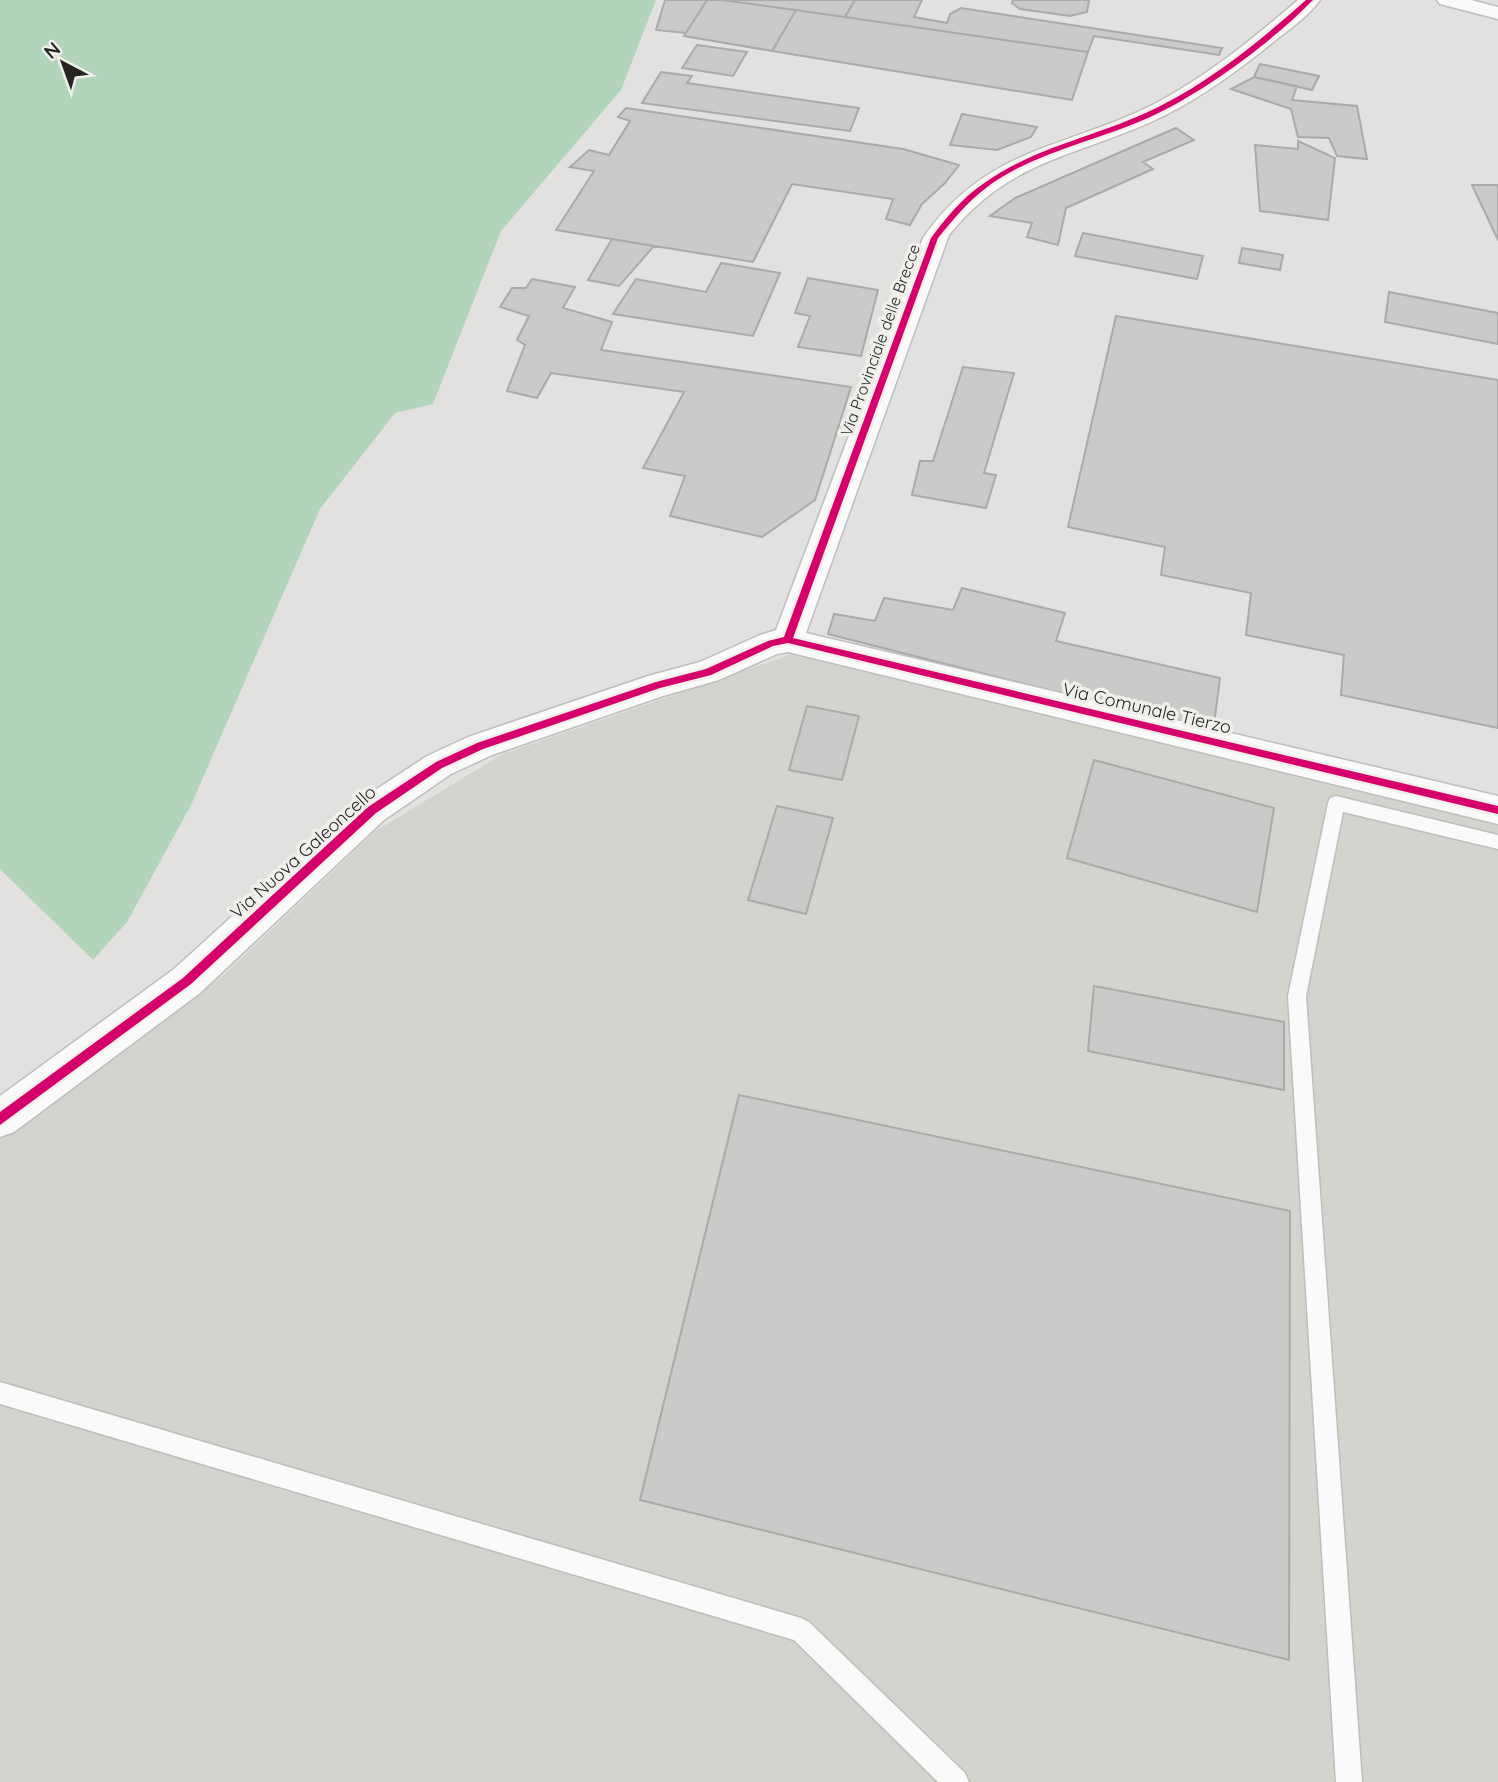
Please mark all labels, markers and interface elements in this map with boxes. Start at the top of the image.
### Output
north arrow [28,28,98,98]
text: N [39,37,65,64]
street label: Via Provinciale delle Brecce [836,241,924,439]
street label: Via Comunale Tierzo [1060,677,1234,739]
street label: Via Nuova Galeoncello [225,780,381,924]

